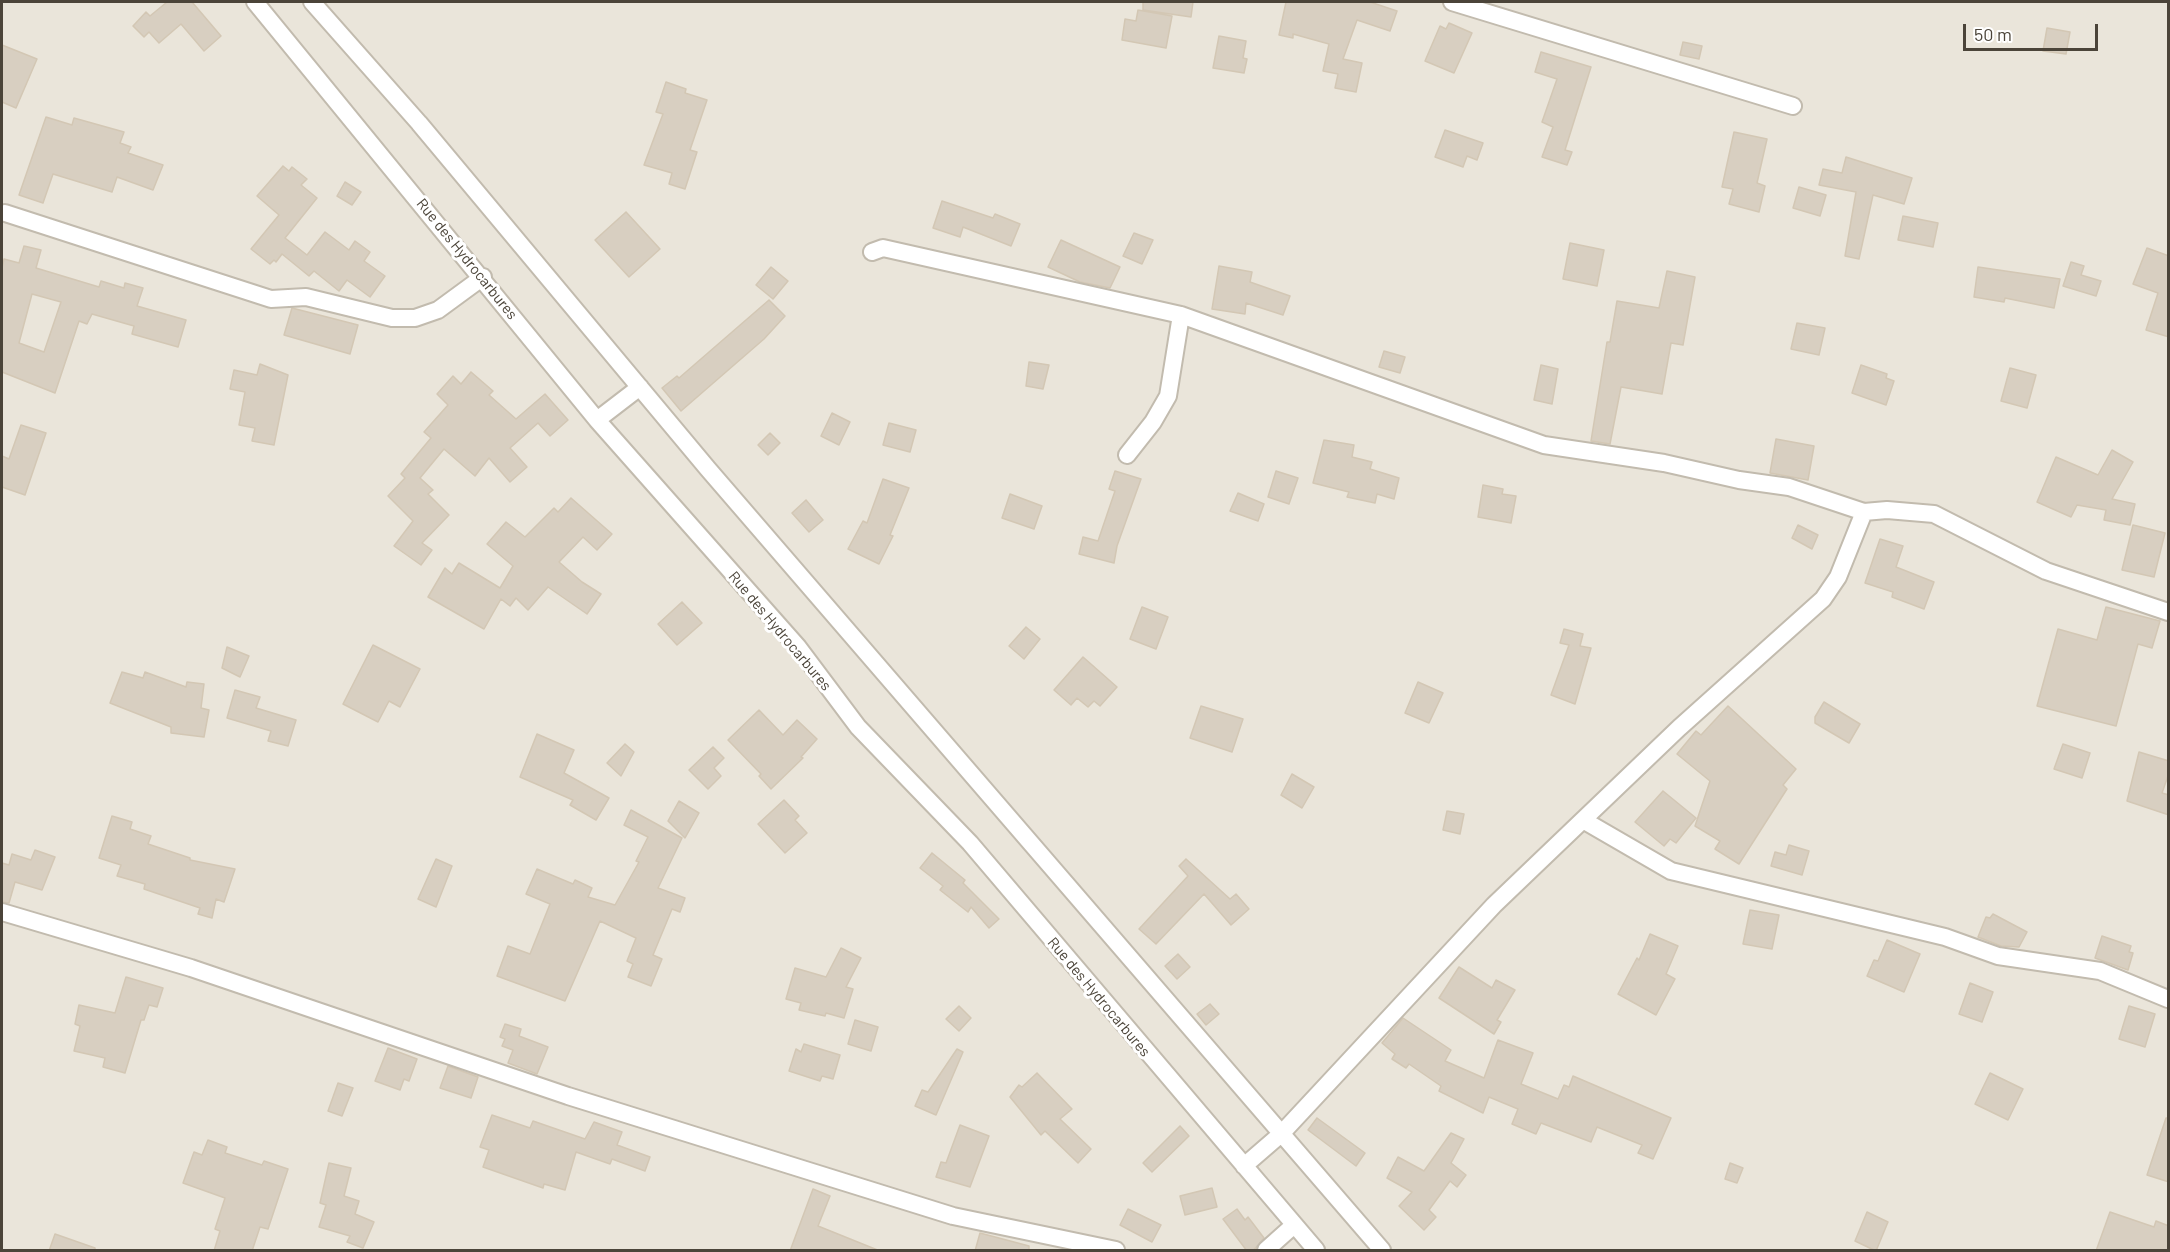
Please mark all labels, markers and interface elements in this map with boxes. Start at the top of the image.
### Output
scale bar [1966,12,2101,50]
text: 50 m [1974,23,2012,45]
street label: Rue des Hydrocarbures [413,195,521,323]
street label: Rue des Hydrocarbures [725,568,835,694]
street label: Rue des Hydrocarbures [1044,934,1154,1060]

